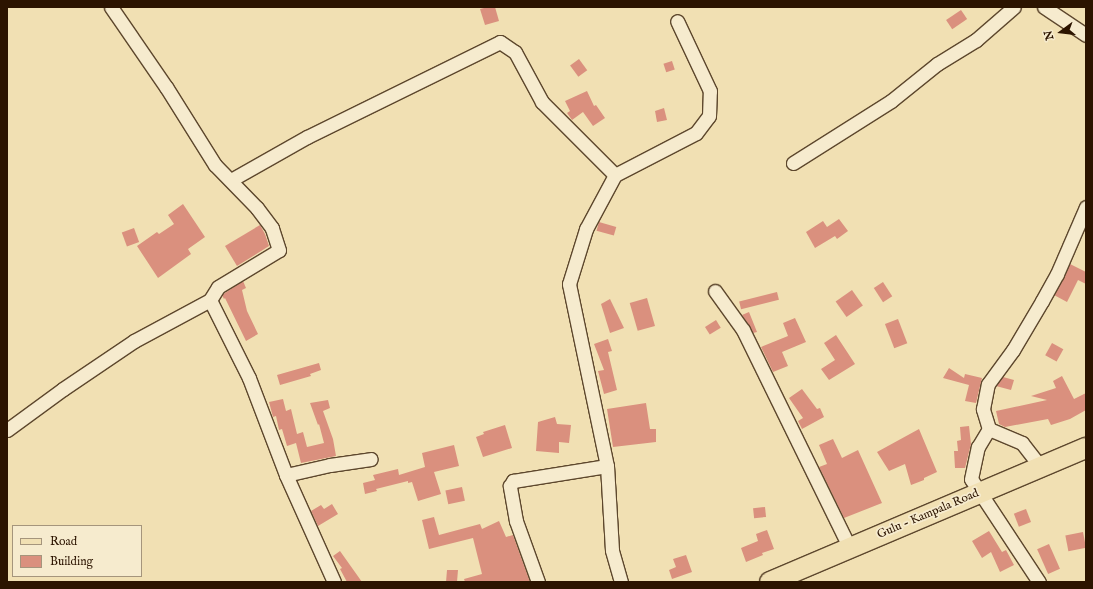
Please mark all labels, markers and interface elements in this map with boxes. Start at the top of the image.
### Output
north arrow [1041,12,1081,52]
text: N [1041,29,1057,42]
street label: Gulu - Kampala Road [875,486,981,542]
legend [12,525,142,577]
text: Road [50,534,77,549]
text: Building [50,554,93,569]

